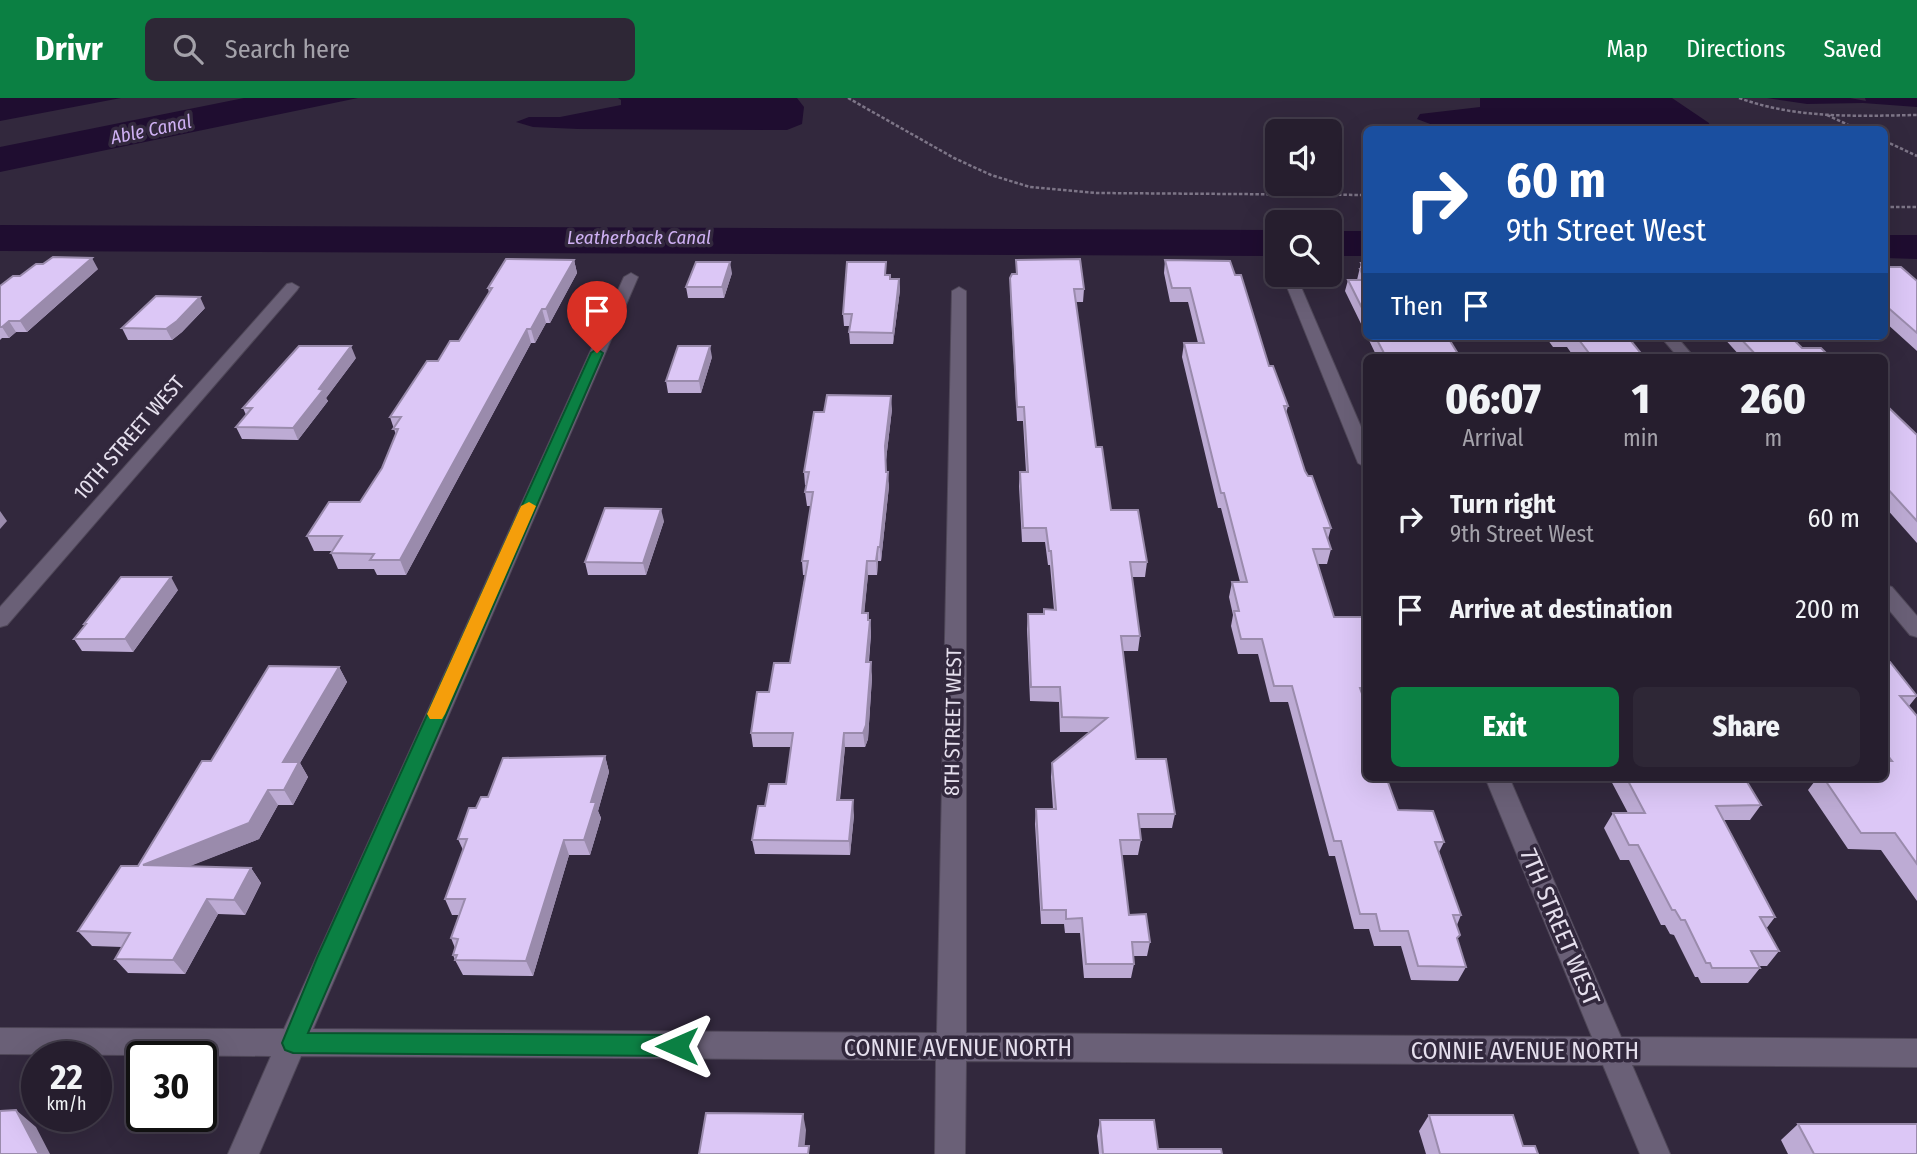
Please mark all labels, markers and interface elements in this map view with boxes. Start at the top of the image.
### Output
search box [145,18,635,81]
text: Drivr [35,29,103,69]
icon: search [169,30,207,68]
text: Search here [225,34,350,65]
text: Map [1607,35,1648,63]
text: Directions [1686,35,1785,63]
text: Saved [1823,35,1882,63]
water label: Able Canal [108,110,194,149]
map controls [1265,119,1342,287]
button: sound [1265,119,1342,196]
text: 60 m [1506,151,1606,210]
icon: right [1391,154,1482,245]
button: search [1265,210,1342,287]
text: 9th Street West [1506,211,1706,249]
water label: Leatherback Canal [567,226,711,249]
pin [567,281,627,353]
icon: arrive [1457,287,1495,325]
text: Then [1391,291,1443,322]
icon: arrive [578,292,616,330]
street label: 10TH STREET WEST [68,370,190,506]
text: 06:07 [1445,374,1541,424]
text: 1 [1632,374,1650,424]
text: 260 [1741,374,1806,424]
text: Arrival [1463,424,1524,452]
text: min [1623,424,1659,452]
text: m [1764,424,1782,452]
text: Turn right [1450,489,1556,520]
icon: right [1391,500,1429,538]
text: 60 m [1807,503,1860,534]
text: 9th Street West [1450,520,1594,548]
icon: arrive [1391,591,1429,629]
text: Arrive at destination [1450,594,1673,625]
text: 200 m [1795,594,1860,625]
street label: 8TH STREET WEST [939,648,967,796]
button: Exit [1391,687,1619,767]
button: Share [1633,687,1860,767]
street label: 7TH STREET WEST [1514,845,1606,1009]
position arrow [640,1009,714,1083]
street label: CONNIE AVENUE NORTH [844,1034,1072,1062]
street label: CONNIE AVENUE NORTH [1411,1037,1639,1065]
speed limit sign: 30 [126,1041,217,1132]
text: 22 [50,1056,83,1098]
text: km/h [46,1093,87,1115]

